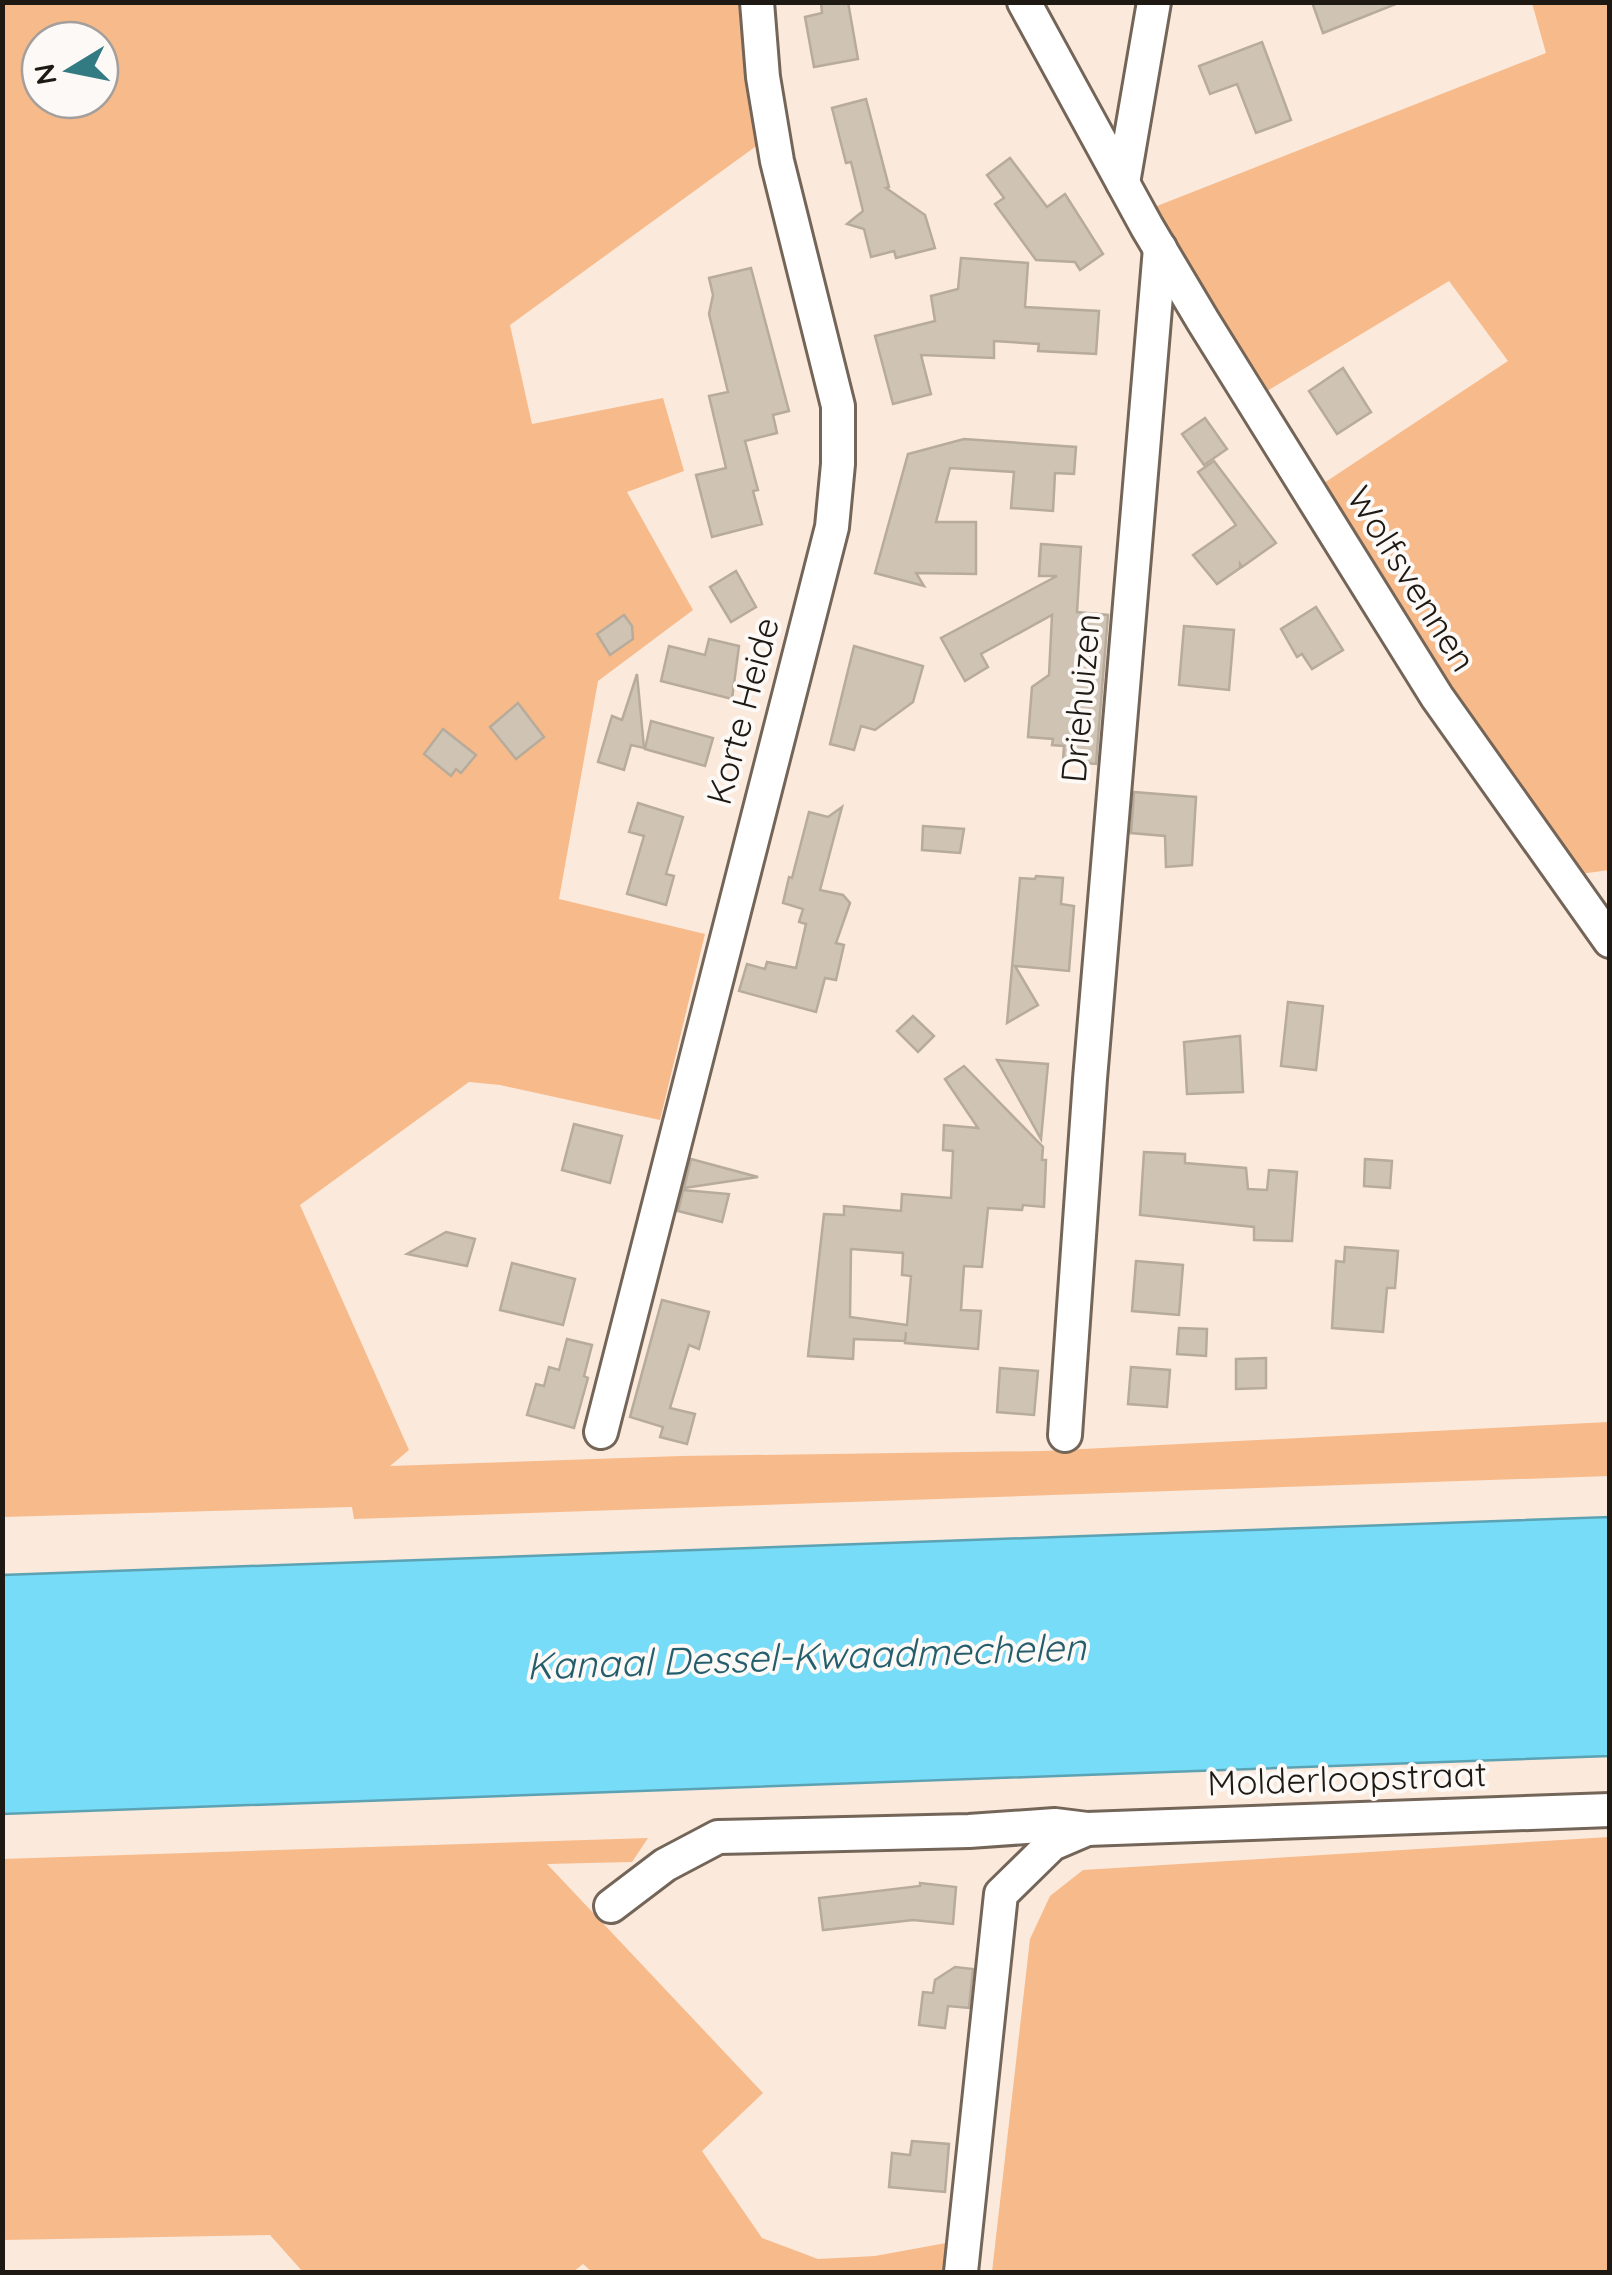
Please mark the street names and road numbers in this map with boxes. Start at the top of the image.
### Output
street label: Wolfsvennen [1338,478,1486,679]
street label: Korte Heide [696,612,788,809]
street label: Driehuizen [1051,612,1109,784]
street label: Molderloopstraat [1207,1751,1487,1805]

